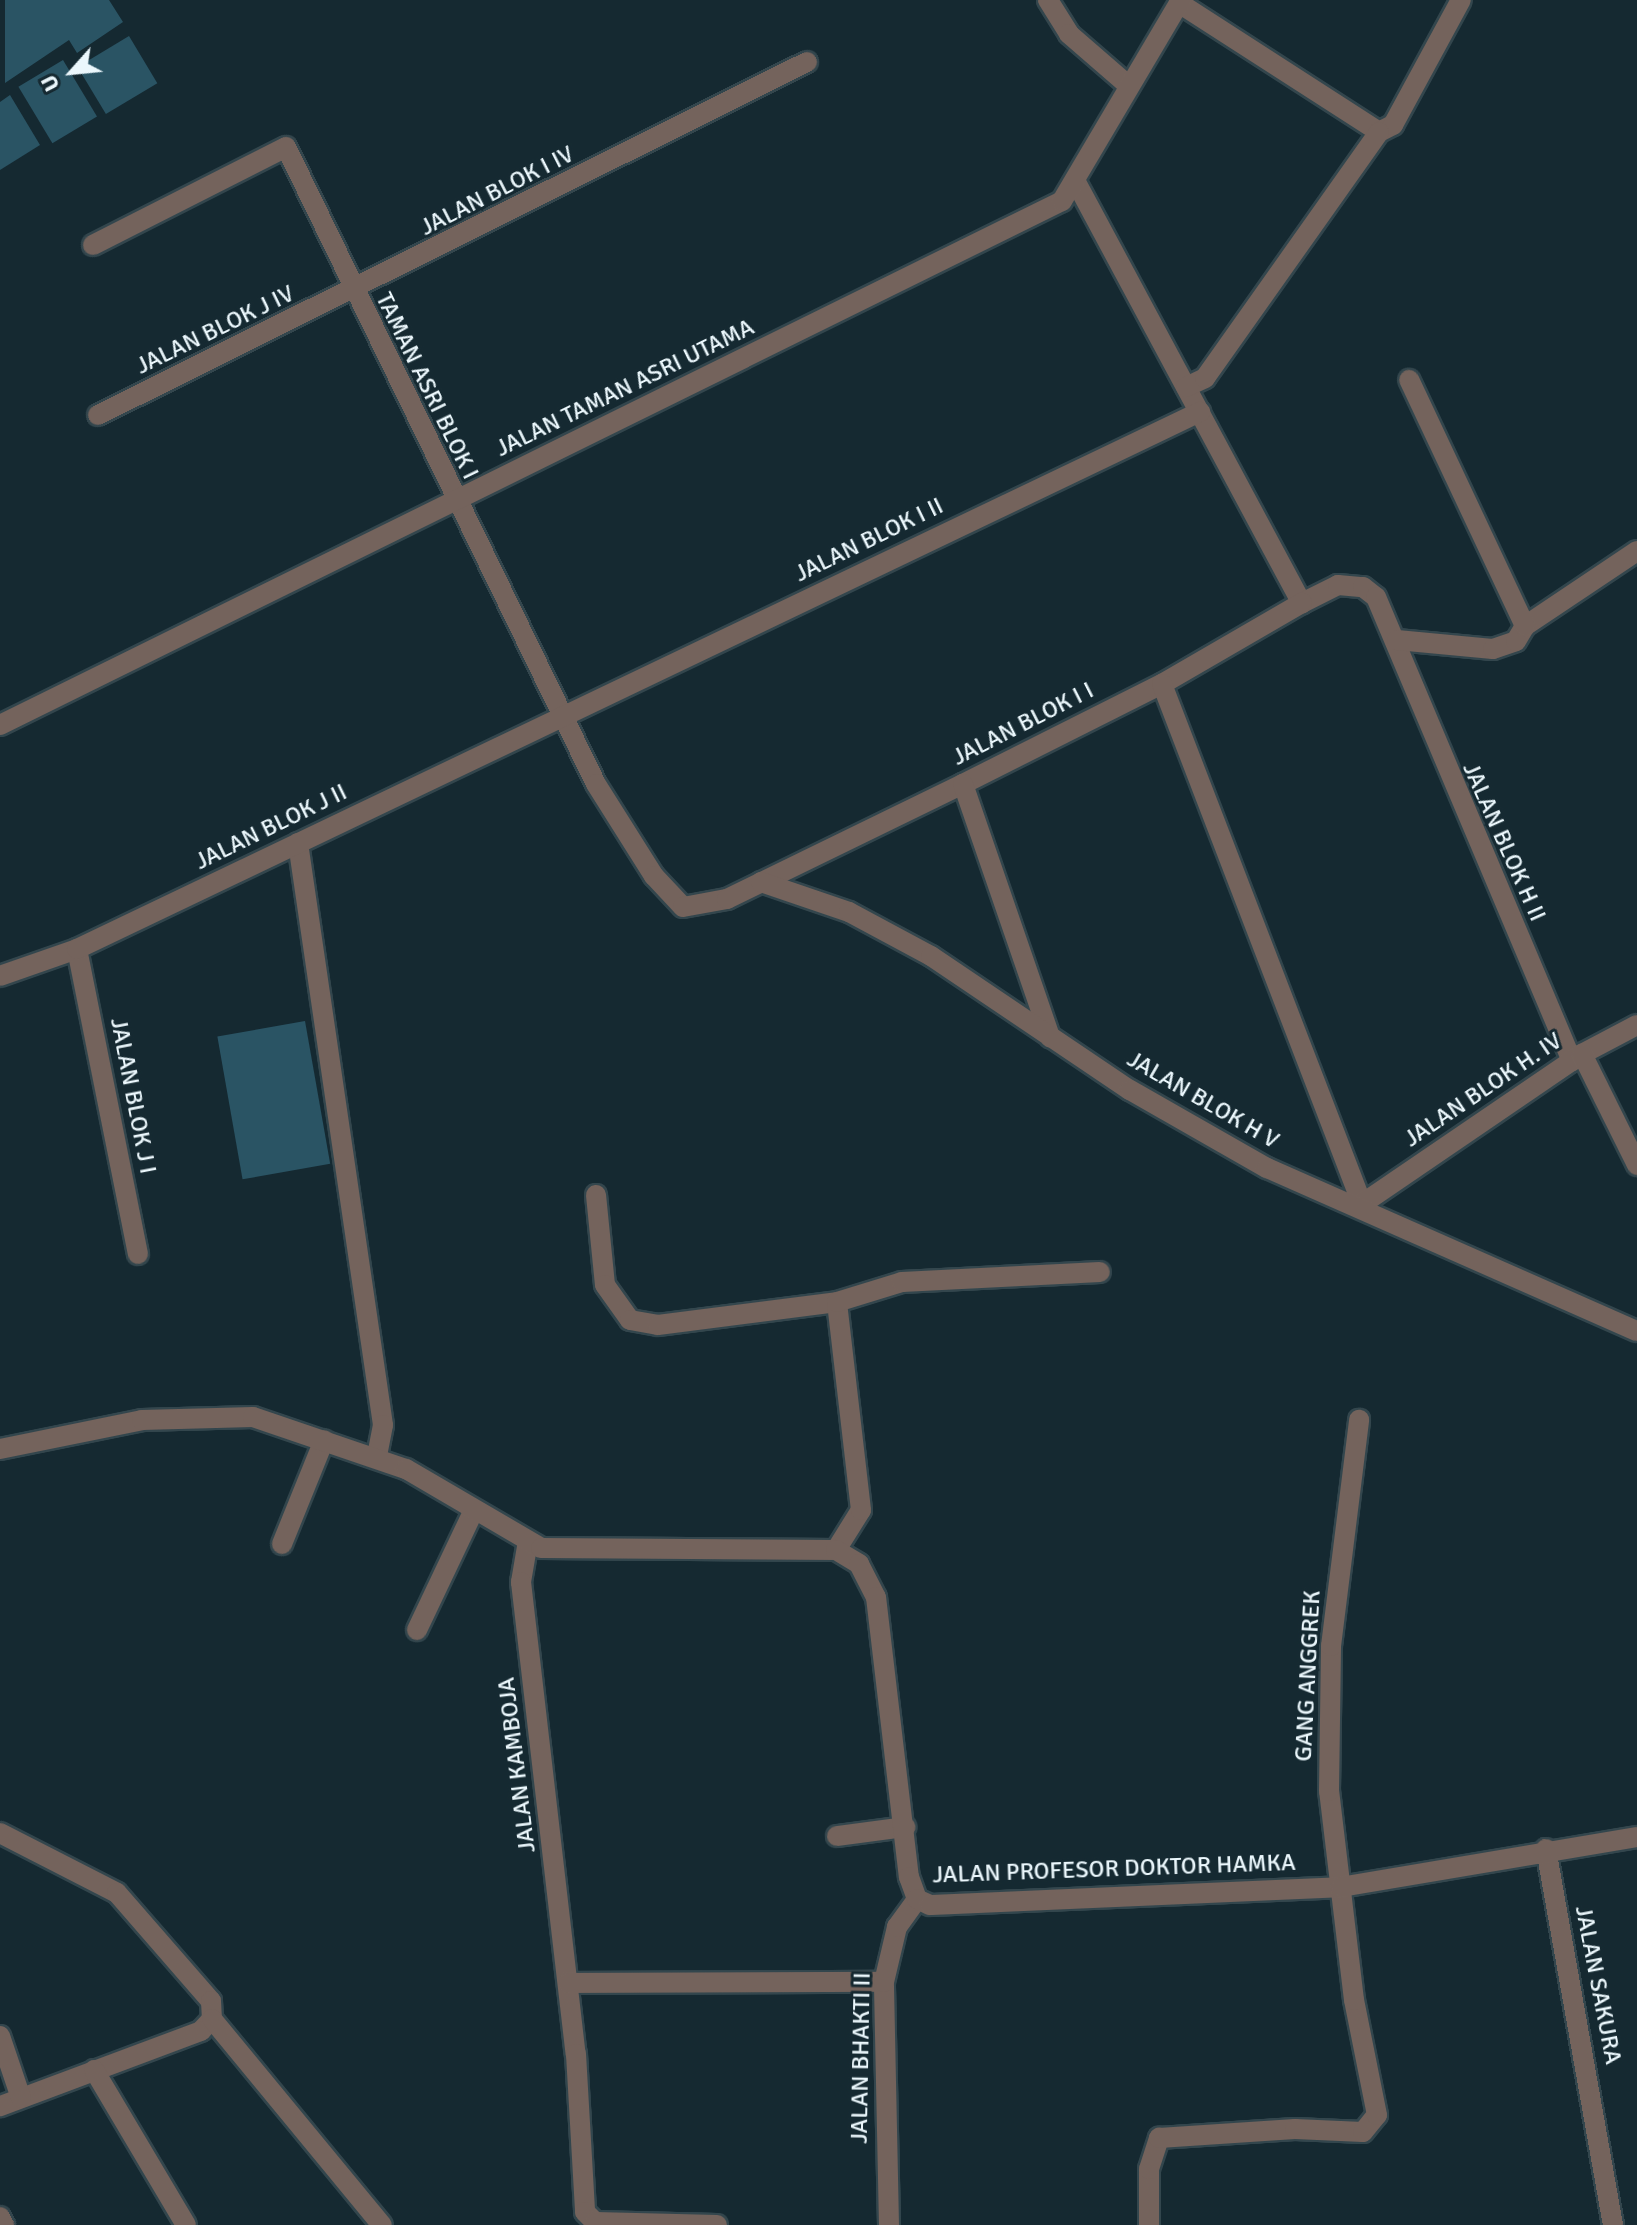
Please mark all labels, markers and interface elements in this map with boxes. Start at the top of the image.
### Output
north arrow [32,32,112,112]
text: U [35,70,66,96]
street label: JALAN BLOK I IV [415,140,579,242]
street label: JALAN BLOK J IV [131,279,299,381]
street label: TAMAN ASRI BLOK I [369,288,485,484]
street label: JALAN TAMAN ASRI UTAMA [491,313,759,463]
street label: JALAN BLOK I II [790,492,948,588]
street label: JALAN BLOK I I [948,676,1098,772]
street label: JALAN BLOK H II [1456,758,1552,926]
street label: JALAN BLOK J II [190,778,352,876]
street label: JALAN BLOK J I [104,1016,162,1176]
street label: JALAN BLOK H. IV [1399,1027,1567,1153]
street label: JALAN BLOK H V [1122,1045,1284,1155]
street label: GANG ANGGREK [1289,1590,1327,1762]
street label: JALAN KAMBOJA [492,1676,542,1854]
street label: JALAN PROFESOR DOKTOR HAMKA [932,1848,1296,1890]
street label: JALAN SAKURA [1569,1903,1627,2067]
street label: JALAN BHAKTI II [845,1972,877,2144]

